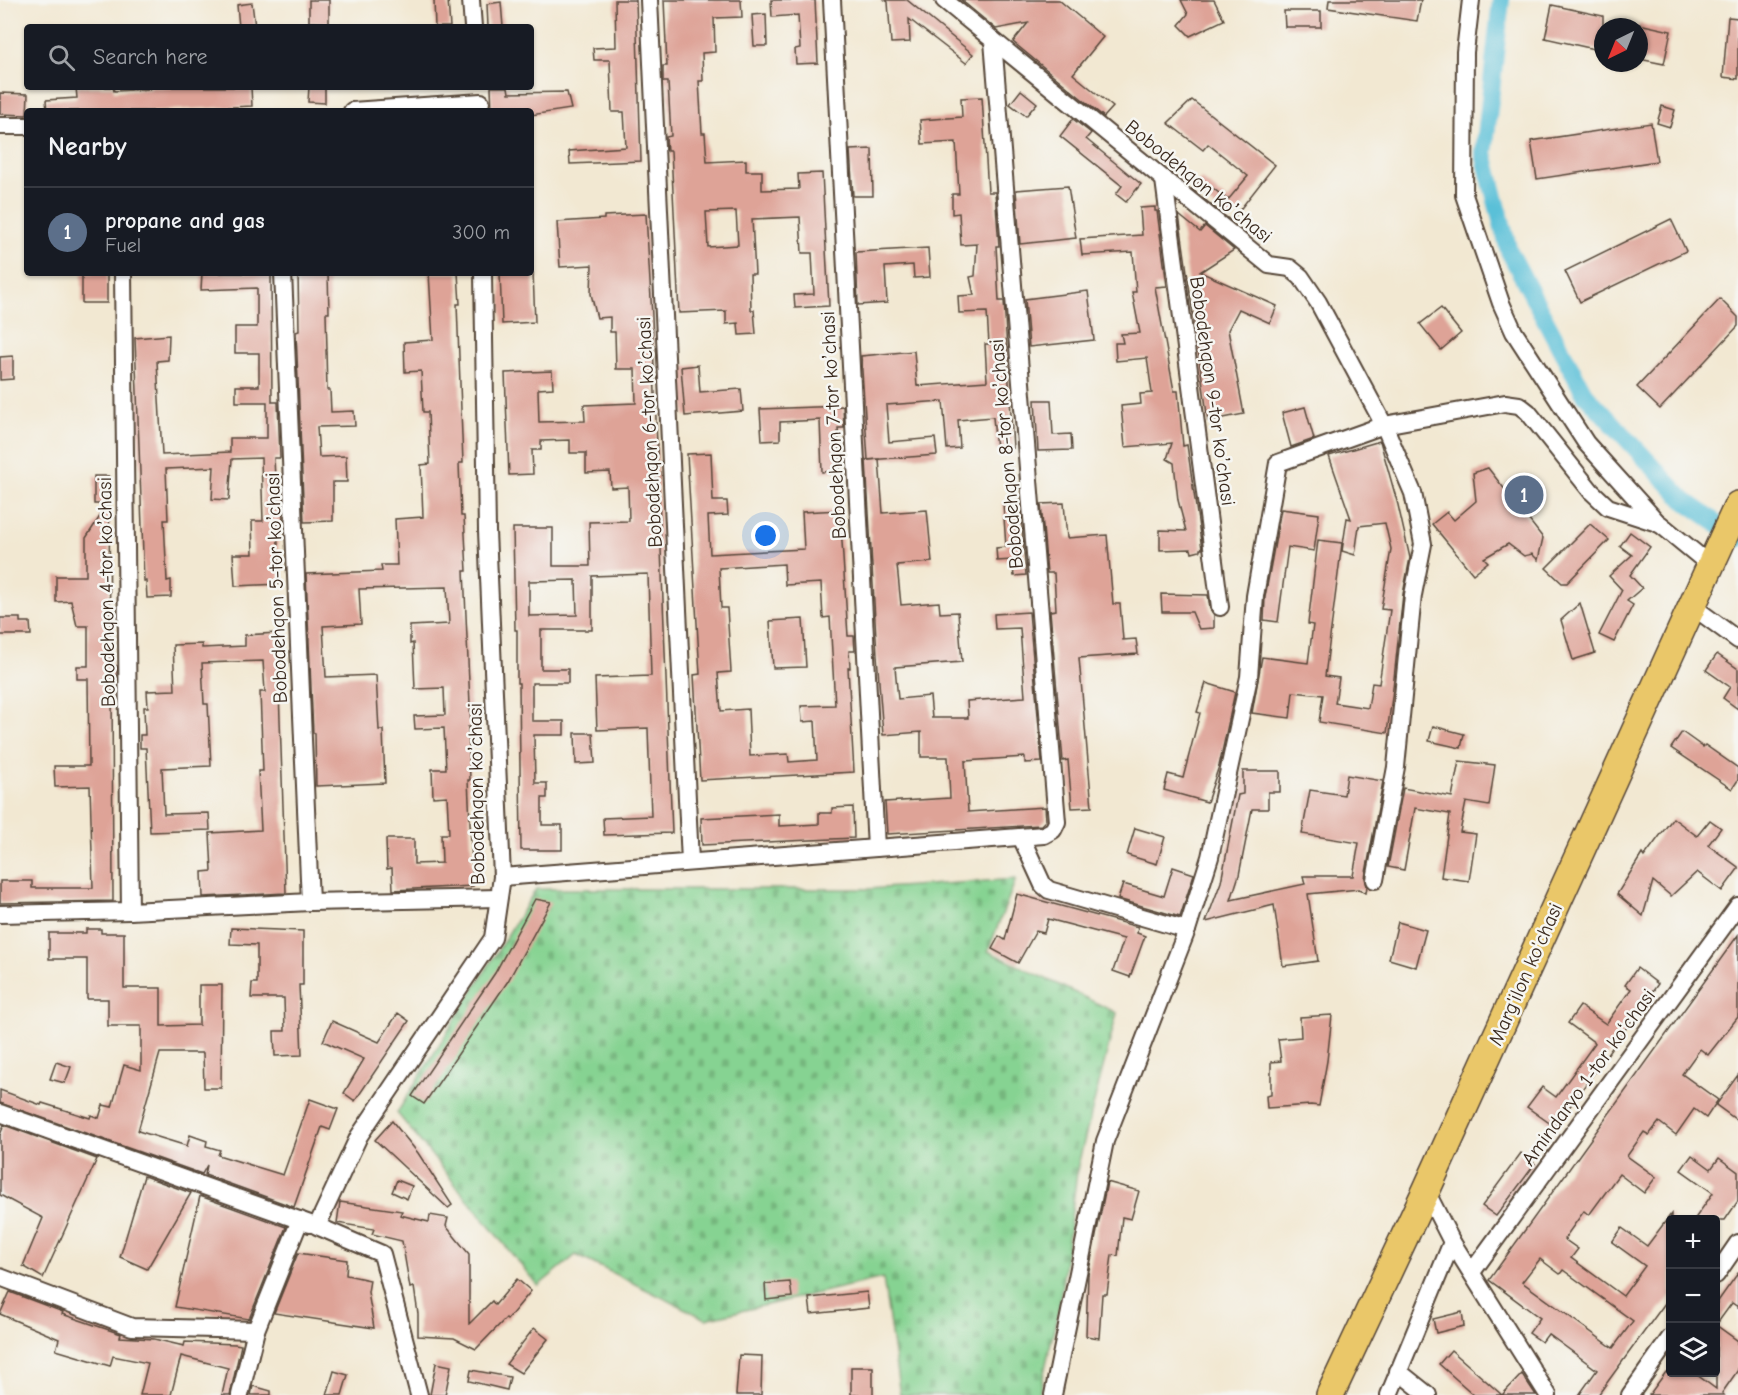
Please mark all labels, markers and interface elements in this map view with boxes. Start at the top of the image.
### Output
north arrow [1594,18,1648,72]
search box [24,24,534,90]
icon: search [45,41,78,74]
text: Search here [93,44,208,70]
street label: Bobodehqon koʼchasi [1121,115,1277,248]
text: Nearby [48,132,127,162]
text: propane and gas [105,208,265,234]
text: 1 [64,221,71,244]
text: 300 m [452,221,510,244]
text: Fuel [105,234,141,257]
street label: Bobodehqon 9-tor koʼchasi [1185,275,1240,507]
street label: Bobodehqon 7-tor koʼchasi [816,310,851,540]
street label: Bobodehqon 6-tor koʼchasi [632,316,667,548]
street label: Bobodehqon 8-tor koʼchasi [985,338,1028,570]
street label: Bobodehqon 5-tor koʼchasi [261,472,292,704]
pin: 1 [1504,472,1544,518]
street label: Bobodehqon 4-tor koʼchasi [93,477,120,707]
your location [751,521,780,550]
street label: Bobodehqon koʼchasi [463,703,490,885]
street label: Marg'ilon ko'chasi [1484,899,1567,1049]
street label: Amindaryo 1-tor koʻchasi [1517,985,1660,1170]
map controls [1666,1215,1720,1377]
button: + [1666,1215,1720,1269]
button: − [1666,1269,1720,1323]
button: layers [1666,1323,1720,1377]

